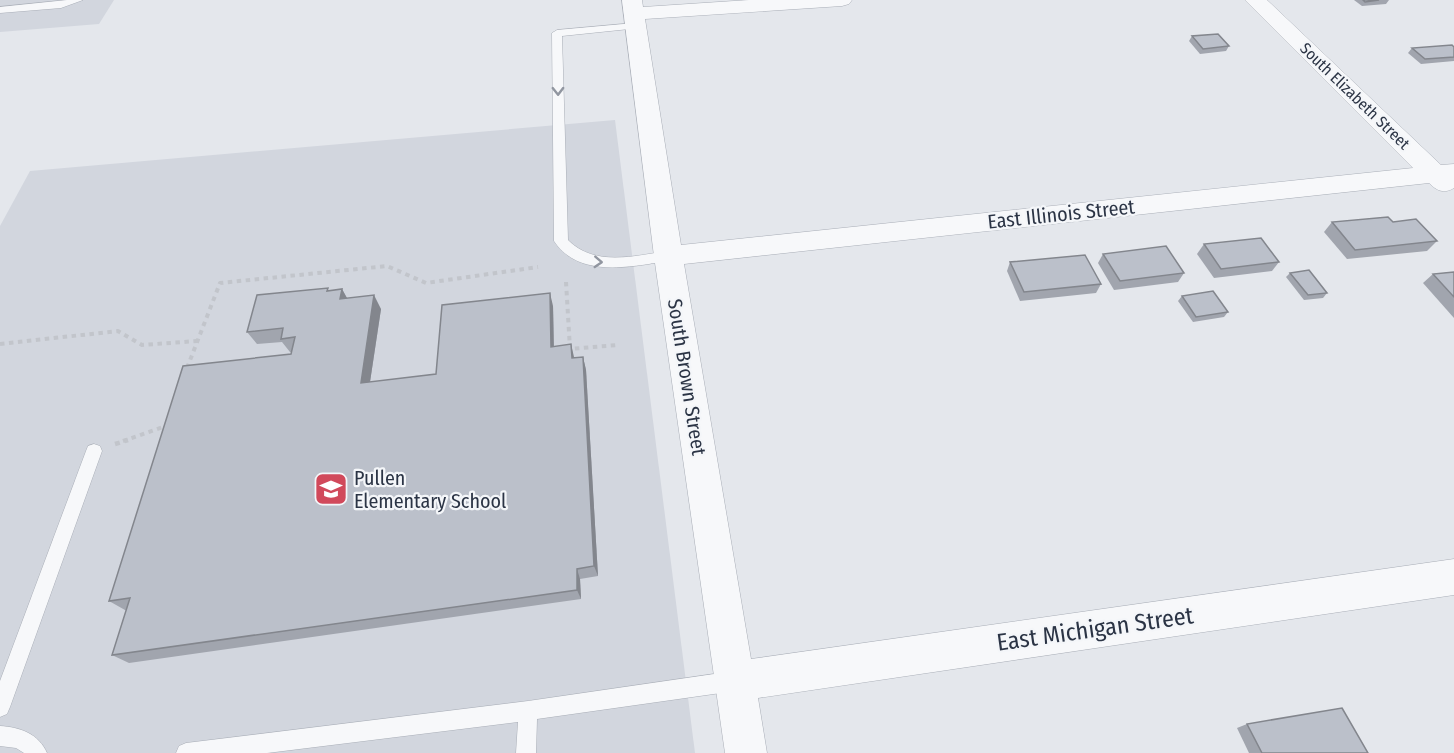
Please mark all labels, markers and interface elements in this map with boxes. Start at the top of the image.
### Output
street label: South Elizabeth Street [1296,39,1414,154]
one-way arrow [552,87,564,96]
street label: East Illinois Street [986,194,1136,234]
one-way arrow [594,255,603,268]
street label: South Brown Street [663,297,711,457]
place label: Pullen Elementary School [354,466,506,513]
school or university icon: Pullen Elementary School [313,471,349,507]
street label: East Michigan Street [995,601,1195,657]

